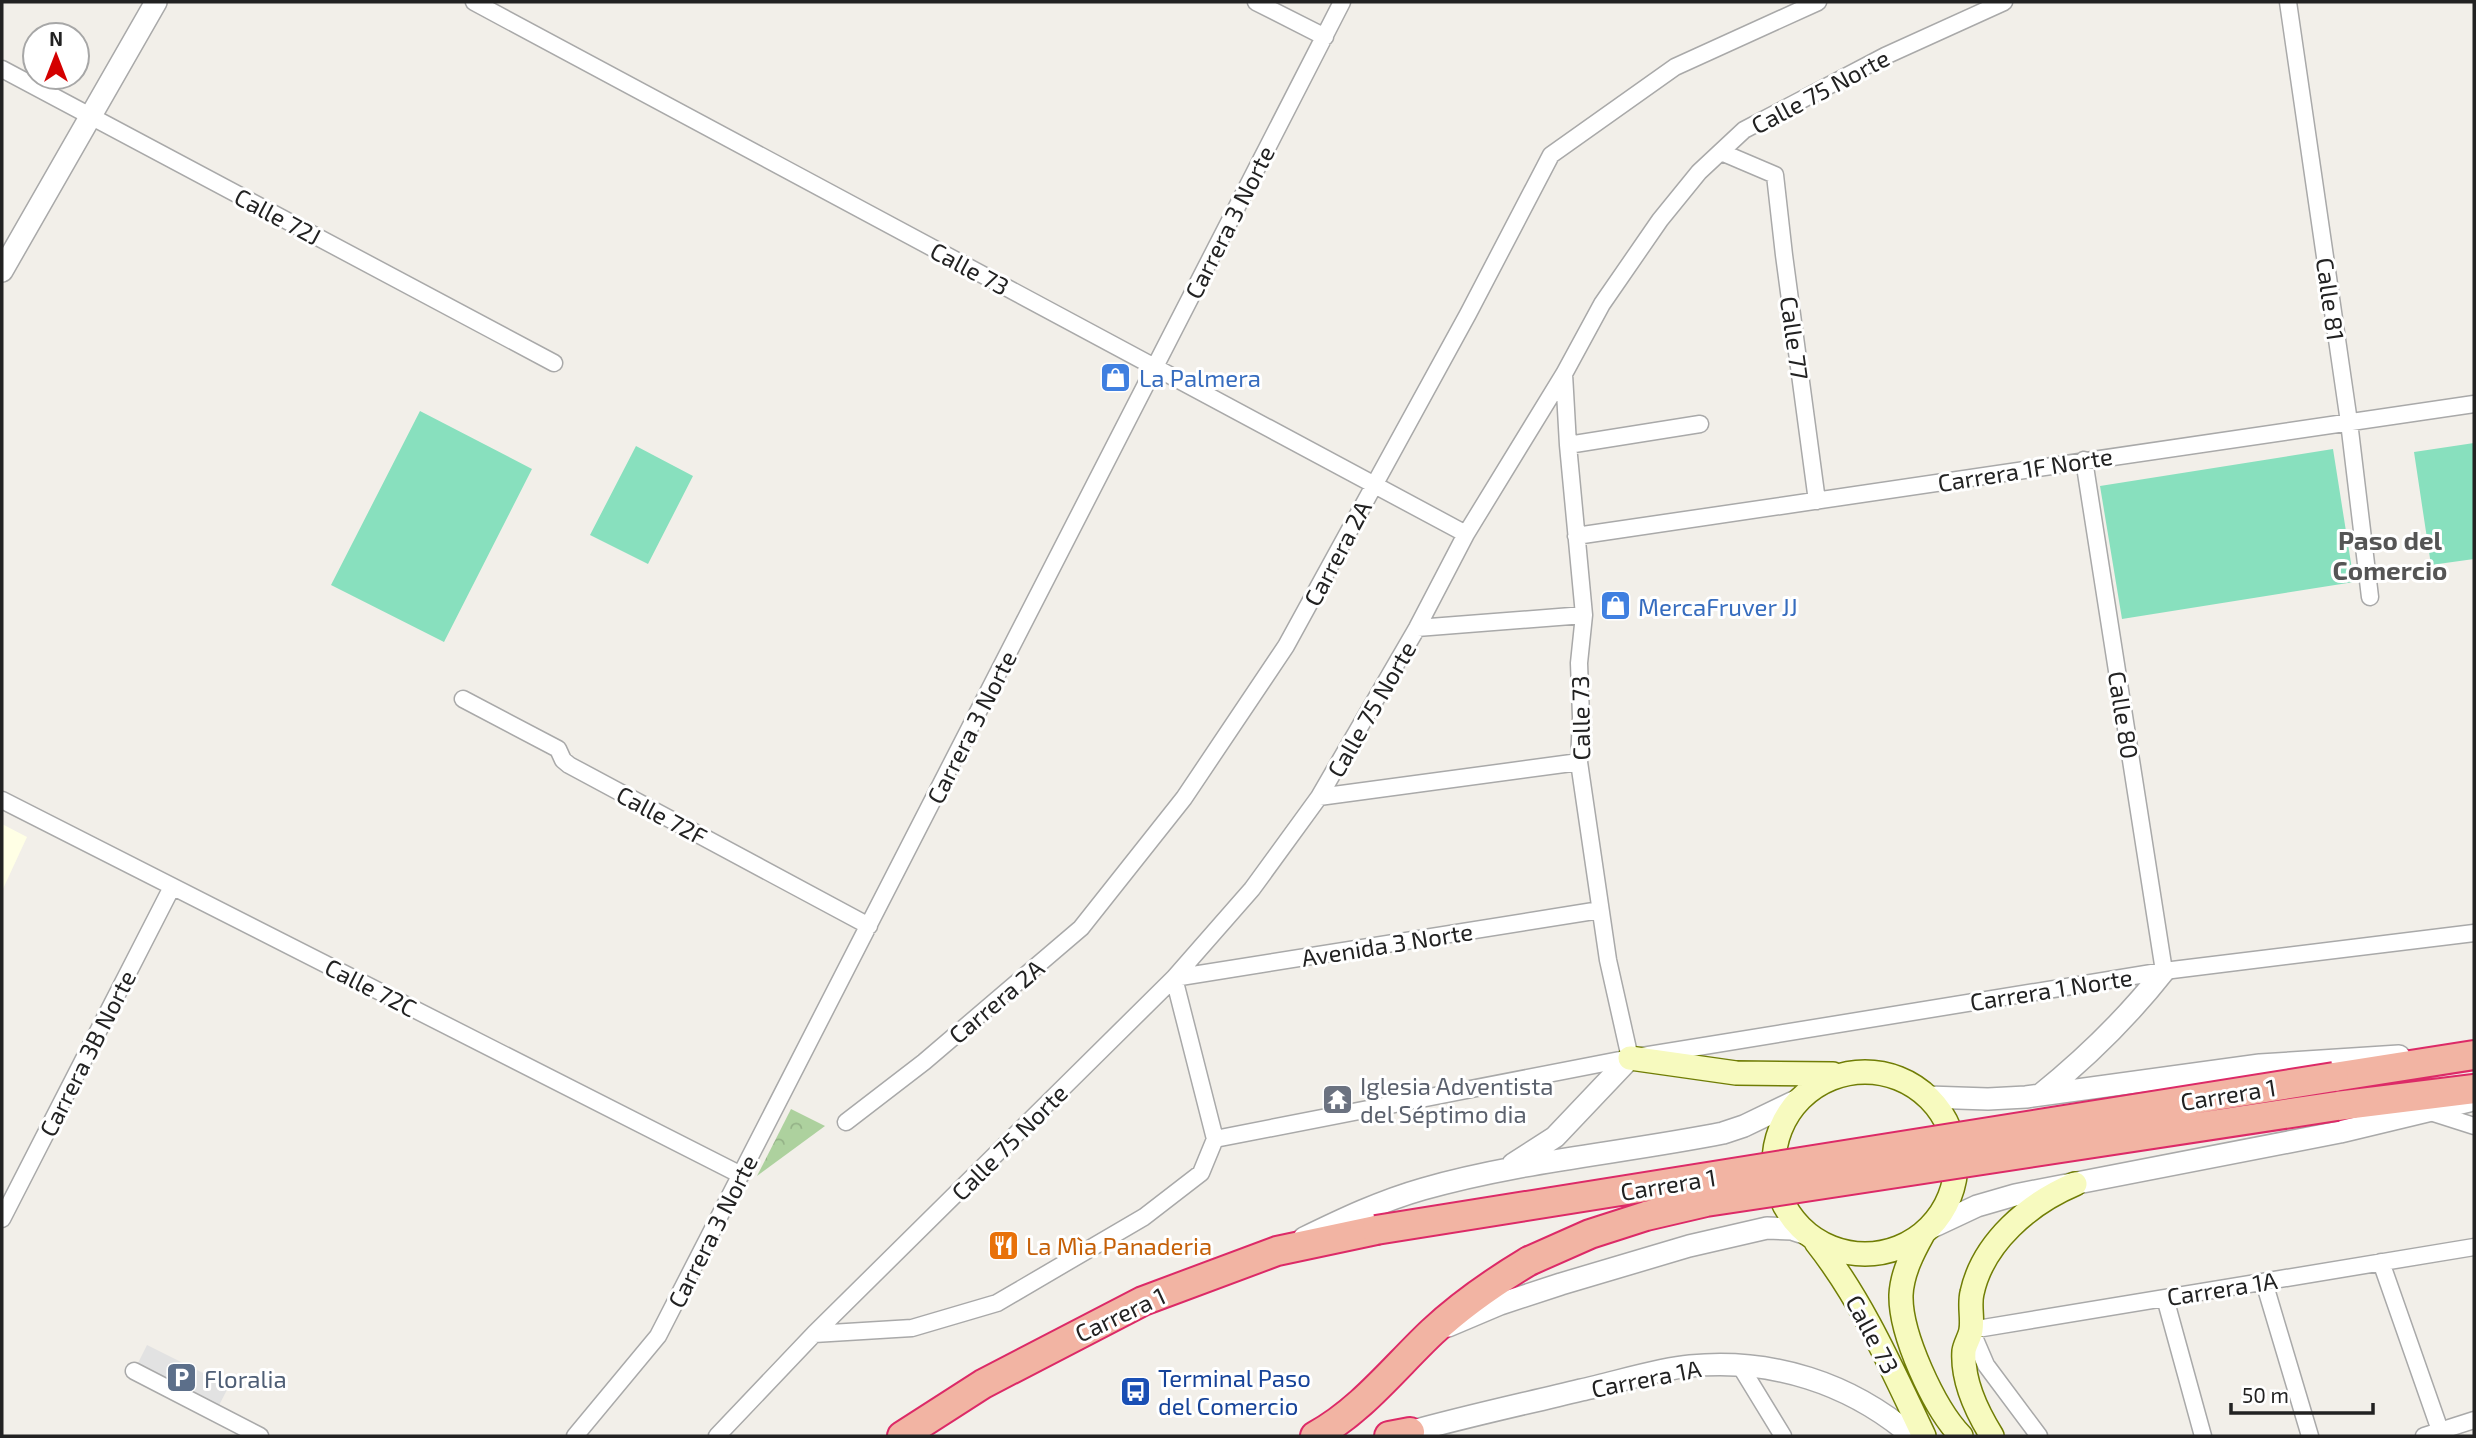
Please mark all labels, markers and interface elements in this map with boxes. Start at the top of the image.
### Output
north arrow [21,21,91,91]
text: N [49,27,63,50]
street label: Calle 75 Norte [1746,42,1894,140]
street label: Carrera 3 Norte [1178,141,1280,303]
street label: Calle 72J [230,181,326,251]
street label: Calle 73 [926,235,1014,301]
street label: Calle 81 [2311,256,2351,342]
street label: Calle 77 [1775,294,1815,382]
shop icon: La Palmera [1099,360,1133,394]
place label: La Palmera [1139,363,1261,392]
street label: Carrera 1F Norte [1936,441,2114,497]
street label: Carrera 2A [1297,495,1377,611]
district label: Paso del Comercio [2333,524,2447,585]
shop icon: MercaFruver JJ [1598,589,1632,623]
place label: MercaFruver JJ [1638,592,1798,621]
street label: Calle 75 Norte [1320,636,1422,782]
street label: Carrera 3 Norte [920,646,1022,808]
street label: Calle 80 [2103,669,2145,761]
street label: Calle 73 [1565,675,1595,761]
street label: Calle 72F [612,779,712,851]
street label: Avenida 3 Norte [1299,916,1475,972]
street label: Calle 72C [320,952,422,1022]
street label: Carrera 2A [943,953,1050,1049]
street label: Carrera 1 Norte [1968,962,2134,1016]
street label: Carrera 3B Norte [33,965,141,1141]
place label: Iglesia Adventista del Séptimo dia [1360,1071,1554,1128]
street label: Carrera 1 [2178,1072,2278,1116]
street label: Calle 75 Norte [945,1078,1073,1206]
temple icon: Iglesia Adventista del Séptimo dia [1320,1082,1354,1116]
street label: Carrera 3 Norte [661,1150,763,1312]
street label: Carrera 1 [1618,1162,1718,1206]
restaurant icon: La Mìa Panaderia [986,1228,1020,1262]
place label: La Mìa Panaderia [1026,1231,1212,1260]
street label: Carrera 1A [2165,1265,2279,1311]
street label: Carrera 1 [1070,1280,1170,1348]
street label: Calle 73 [1840,1290,1906,1378]
street label: Carrera 1A [1589,1353,1703,1403]
parking icon: Floralia [164,1361,198,1395]
place label: Terminal Paso del Comercio [1158,1363,1311,1420]
place label: Floralia [204,1364,287,1393]
scale bar [2231,1372,2373,1416]
bus stop icon: Terminal Paso del Comercio [1118,1374,1152,1408]
text: 50 m [2242,1382,2289,1407]

